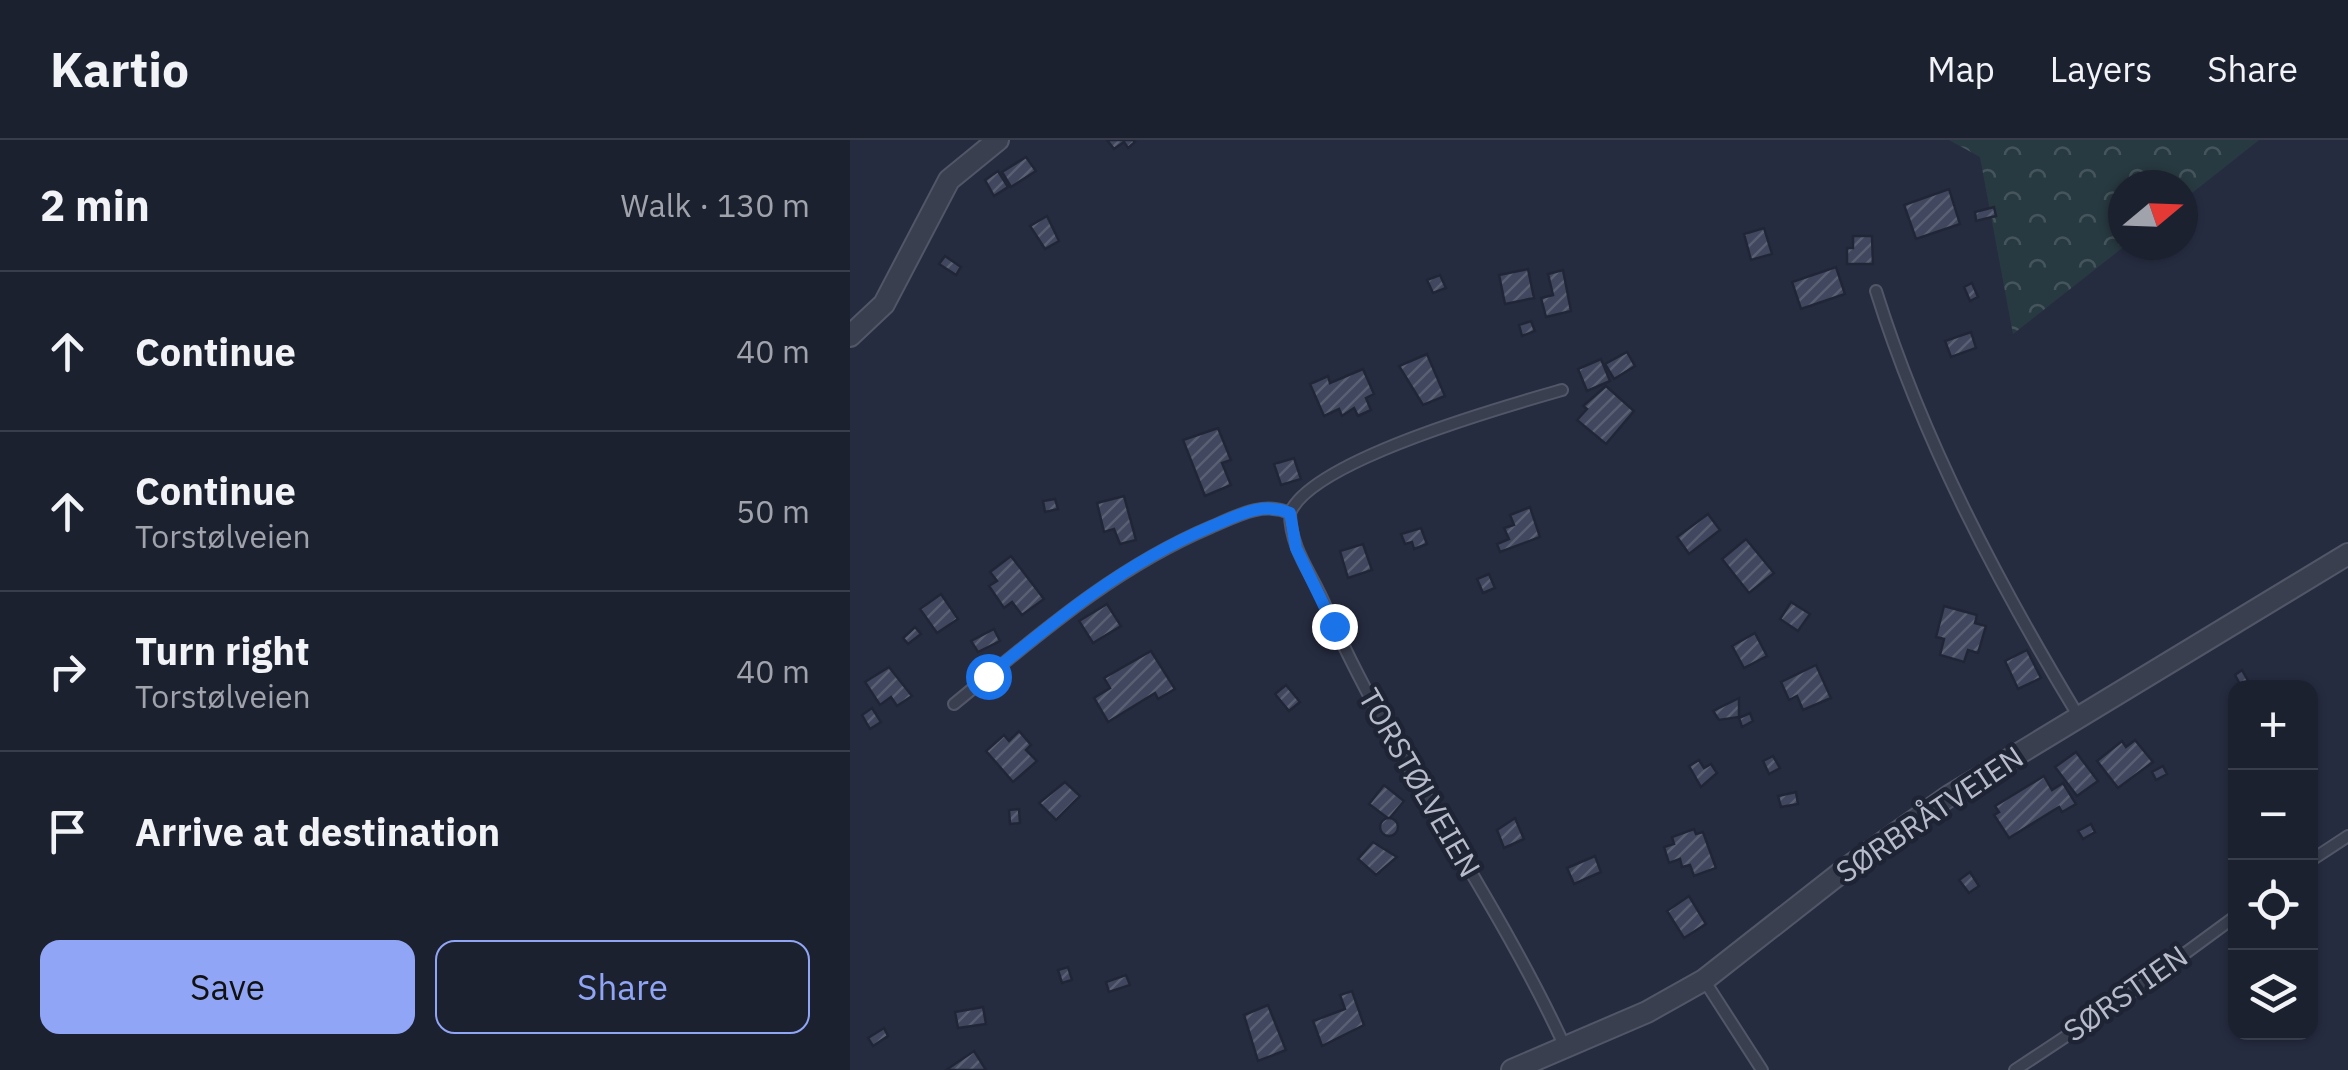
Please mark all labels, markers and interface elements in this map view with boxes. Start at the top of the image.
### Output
text: Kartio [50,38,189,100]
text: Map [1927,46,1995,92]
text: Layers [2050,46,2152,92]
text: Share [2207,46,2298,92]
north arrow [2108,170,2198,260]
text: 2 min [40,178,150,233]
text: Walk · 130 m [621,184,810,226]
icon: ahead [40,324,95,379]
text: Continue [135,327,296,376]
text: 40 m [736,330,810,372]
text: Continue [135,466,296,515]
icon: ahead [40,484,95,539]
text: 50 m [736,490,810,532]
text: Torstølveien [135,515,311,557]
route end [1312,604,1358,650]
text: Turn right [135,626,310,675]
icon: right [40,644,95,699]
text: 40 m [736,650,810,692]
route start [966,654,1012,700]
text: Torstølveien [135,675,311,717]
map controls [2228,680,2318,1040]
button: + [2228,680,2318,770]
street label: TORSTØLVEIEN [1351,681,1490,884]
street label: SØRBRÅTVEIEN [1828,737,2030,891]
button: − [2228,770,2318,860]
icon: arrive [40,804,95,859]
text: Arrive at destination [135,807,500,856]
button: locate [2228,860,2318,950]
street label: SØRSTIEN [2056,936,2195,1050]
button: Save [40,940,415,1034]
button: Share [435,940,810,1034]
button: layers [2228,950,2318,1040]

